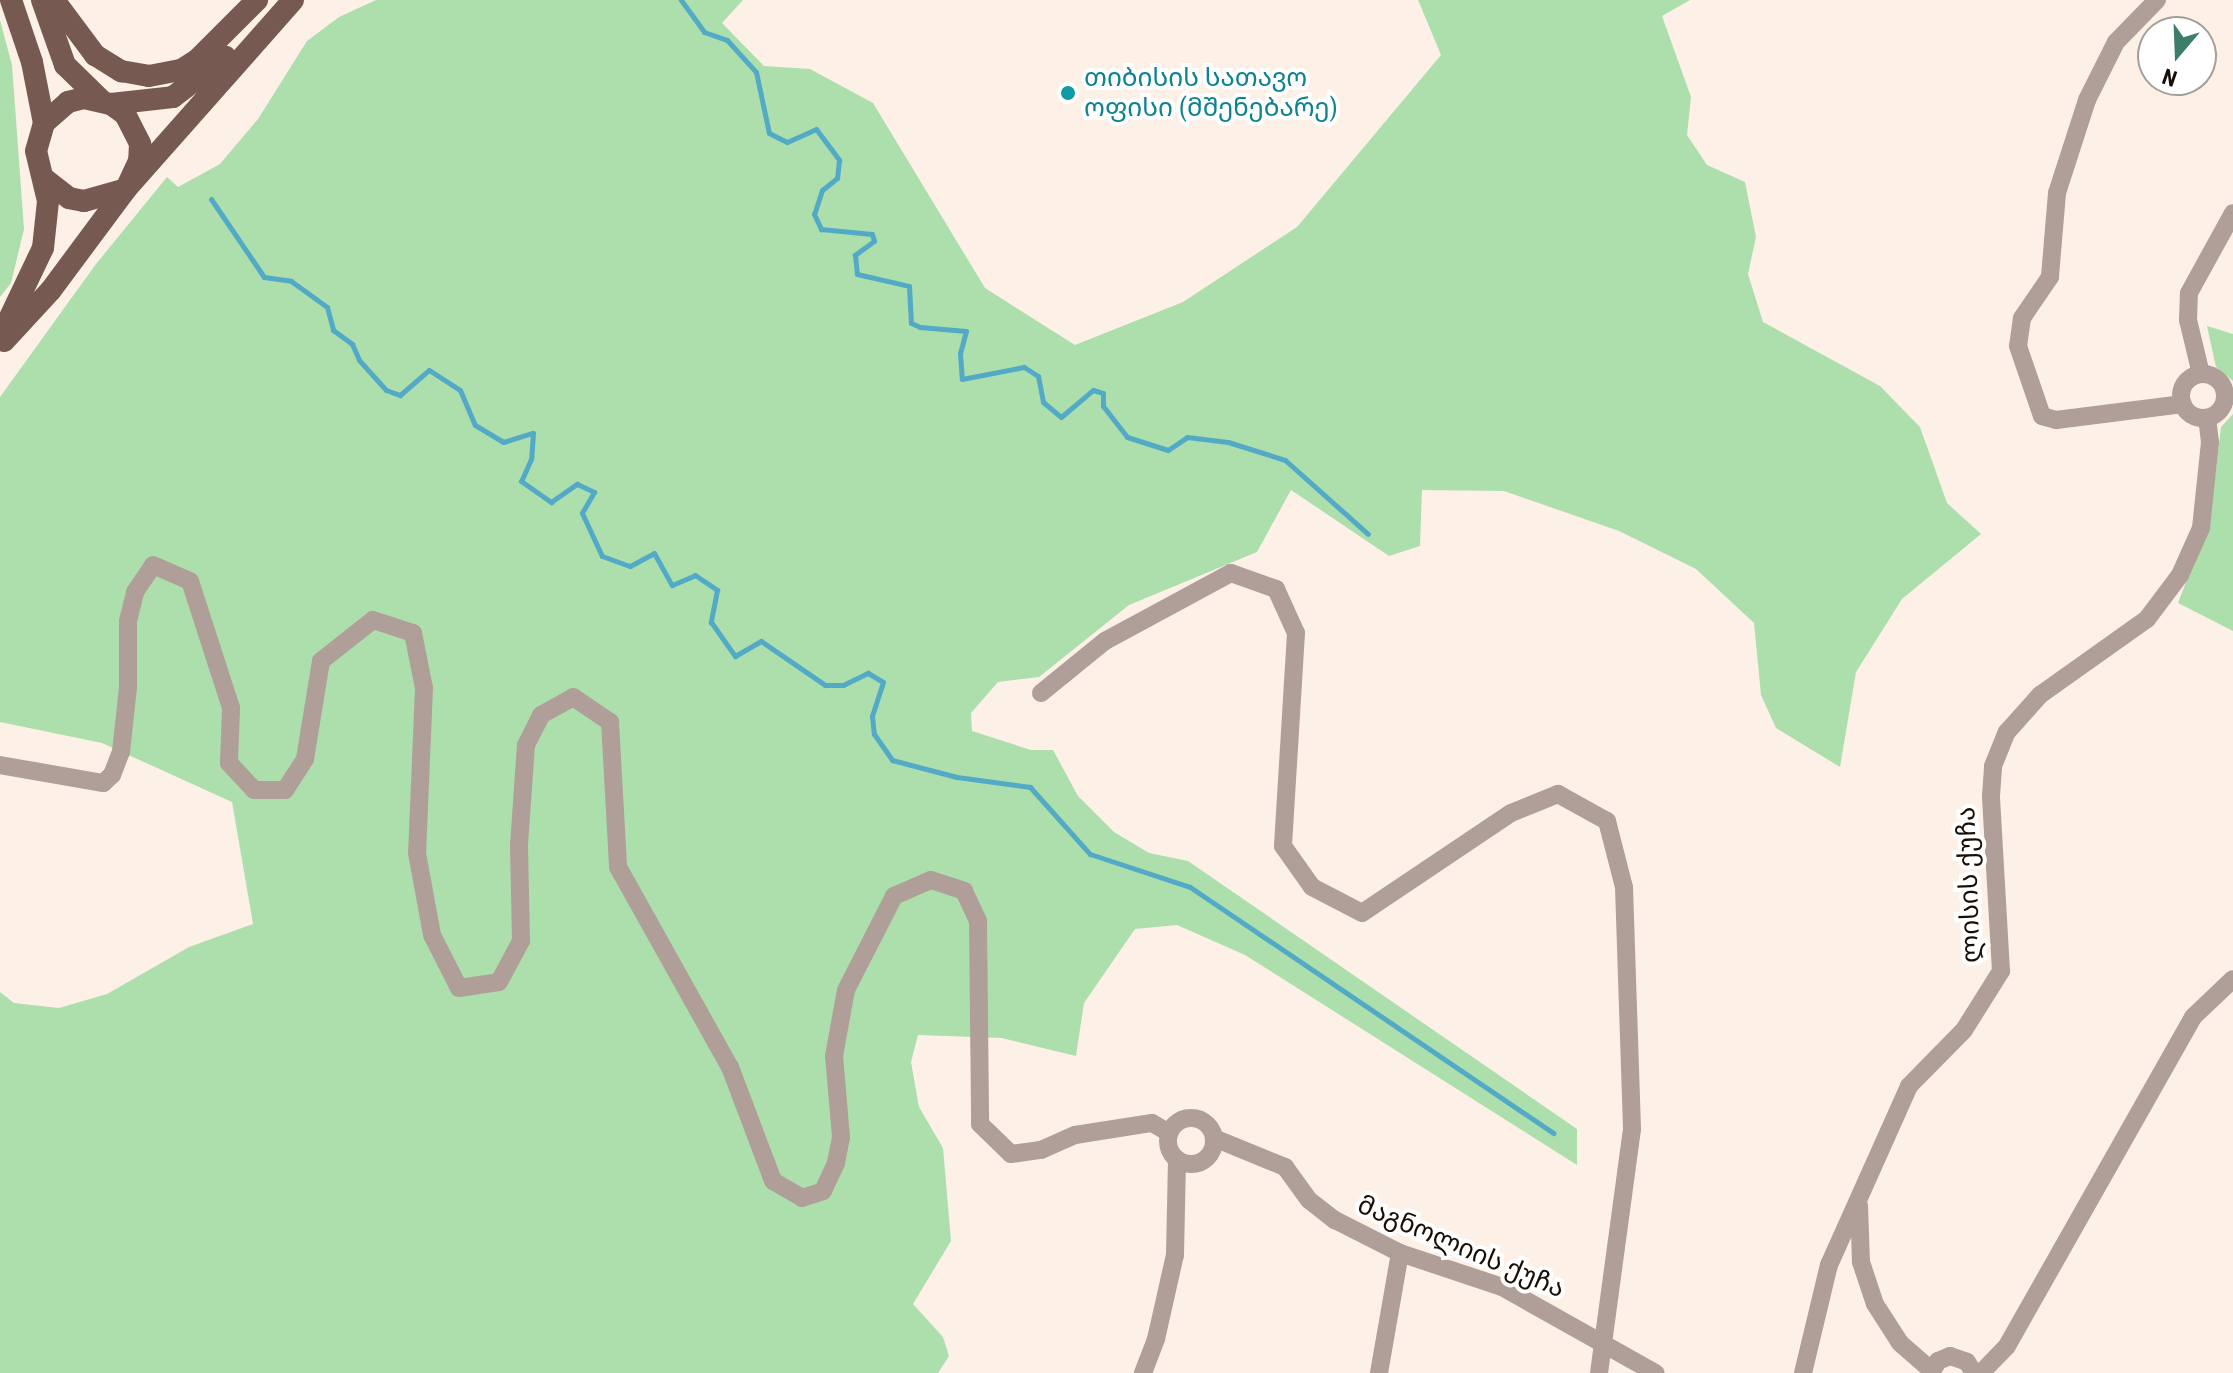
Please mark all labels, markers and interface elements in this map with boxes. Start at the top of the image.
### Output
north arrow [2137,16,2217,96]
place label: თიბისის სათავო ოფისი (მშენებარე) [1084,62,1338,124]
text: N [2159,63,2180,91]
marker: თიბისის სათავო ოფისი (მშენებარე) [1059,84,1077,102]
street label: ლისის ქუჩა [1951,806,1987,964]
street label: მაგნოლიის ქუჩა [1353,1189,1569,1305]

